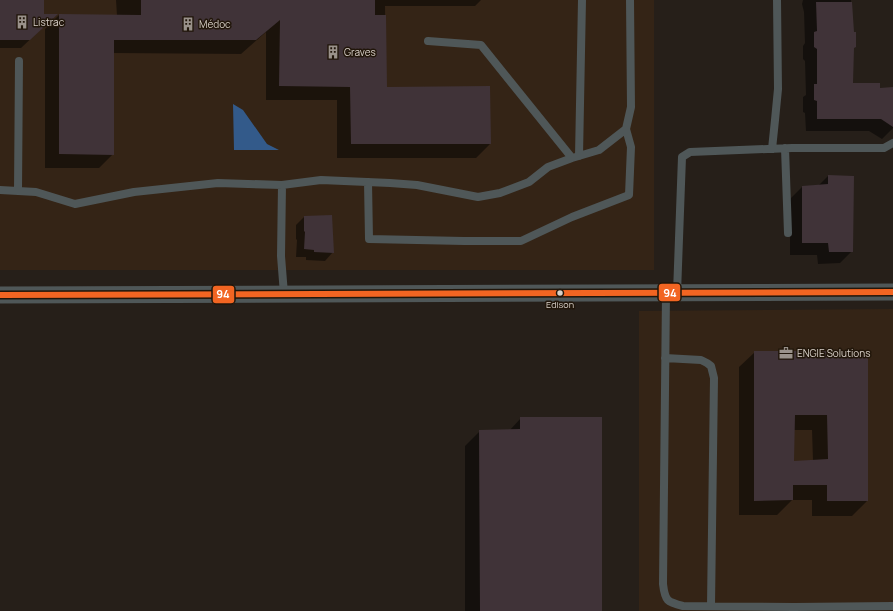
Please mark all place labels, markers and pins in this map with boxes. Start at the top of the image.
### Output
building icon: Listrac [14,14,30,30]
place label: Listrac [33,15,65,29]
building icon: Médoc [180,16,196,32]
place label: Médoc [199,17,231,31]
building icon: Graves [325,44,341,60]
place label: Graves [344,45,376,59]
marker: Edison [555,288,565,298]
place label: Edison [546,298,574,311]
office icon: ENGIE Solutions [778,345,794,361]
place label: ENGIE Solutions [797,346,870,360]

